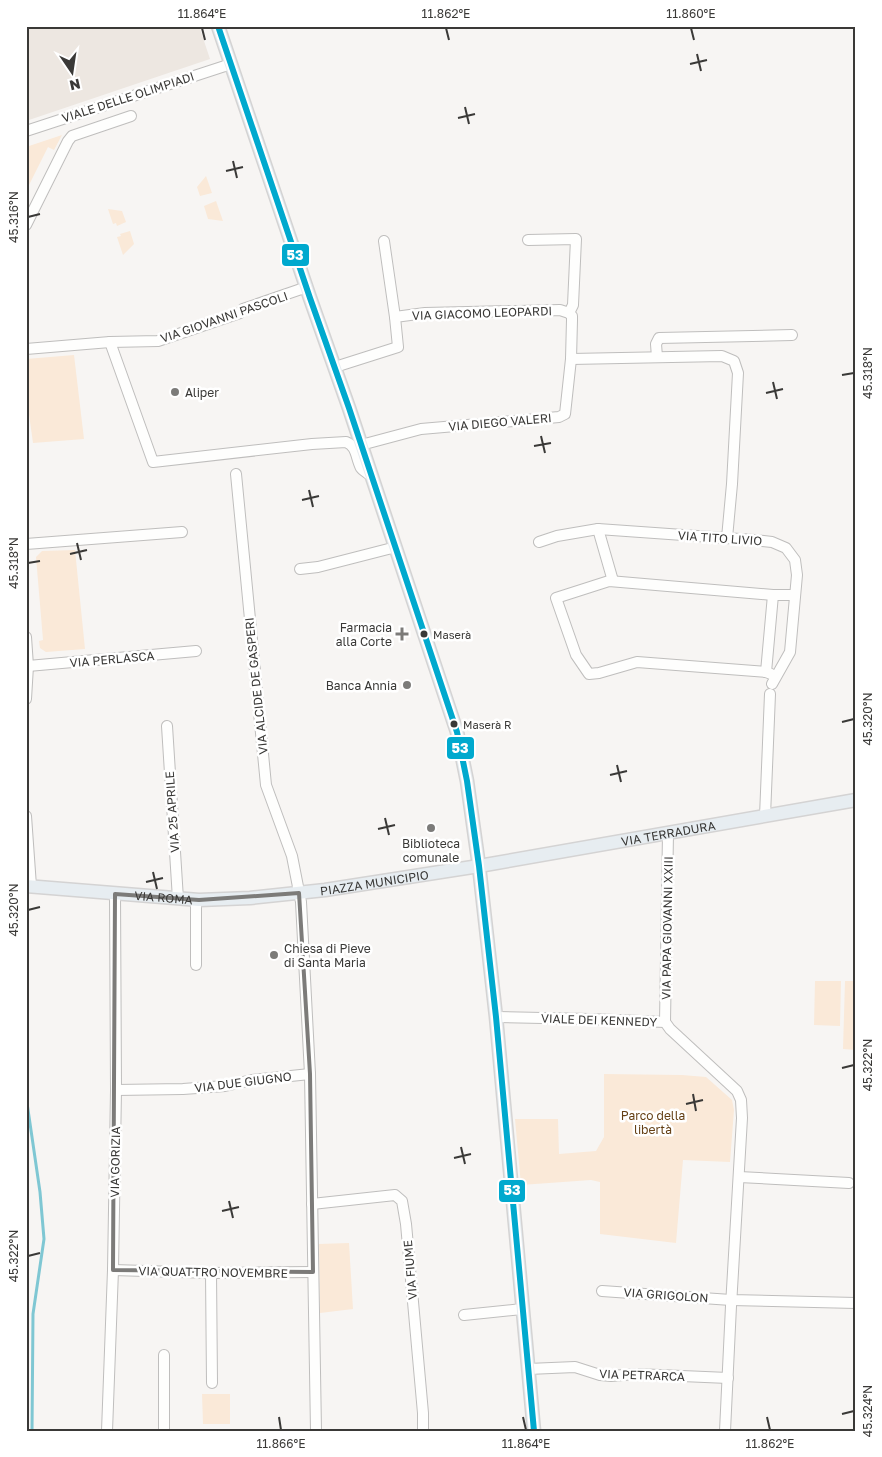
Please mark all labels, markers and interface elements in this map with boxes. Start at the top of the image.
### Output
text: 11.864°E [178,6,226,21]
text: 11.862°E [422,6,470,21]
text: 11.860°E [666,6,716,21]
north arrow [48,48,98,98]
street label: VIALE DELLE OLIMPIADI [60,68,196,126]
text: N [68,76,82,95]
text: 45.316°N [6,191,21,243]
line badge: 53 [281,243,310,267]
text: 53 [286,246,304,263]
street label: VIA GIOVANNI PASCOLI [158,288,290,346]
street label: VIA GIACOMO LEOPARDI [412,303,552,323]
text: 45.318°N [860,347,875,399]
place label: Aliper [185,385,219,400]
marker: Aliper [169,386,181,398]
street label: VIA DIEGO VALERI [448,410,552,434]
street label: VIA TITO LIVIO [677,528,763,548]
text: 45.318°N [6,537,21,589]
street label: VIA ALCIDE DE GASPERI [241,617,271,755]
place label: Farmacia alla Corte [336,620,392,649]
marker: Farmacia alla Corte [396,628,408,640]
place label: Maserà [433,628,471,641]
marker: Maserà [419,629,429,639]
street label: VIA PERLASCA [69,648,155,670]
place label: Banca Annia [326,678,397,693]
marker: Banca Annia [401,679,413,691]
text: 45.320°N [860,692,875,746]
place label: Maserà R [463,718,512,731]
marker: Maserà R [449,719,459,729]
line badge: 53 [446,736,475,760]
text: 53 [451,739,469,756]
street label: VIA 25 APRILE [162,771,182,853]
street label: VIA TERRADURA [620,817,717,848]
marker: Biblioteca comunale [425,822,437,834]
place label: Biblioteca comunale [402,836,460,865]
street label: VIA PAPA GIOVANNI XXIII [658,856,676,1000]
street label: PIAZZA MUNICIPIO [319,866,430,898]
text: 45.320°N [6,883,21,937]
street label: VIA ROMA [134,887,193,907]
place label: Chiesa di Pieve di Santa Maria [284,941,371,970]
marker: Chiesa di Pieve di Santa Maria [268,949,280,961]
street label: VIALE DEI KENNEDY [541,1010,658,1030]
text: 45.322°N [860,1039,875,1091]
street label: VIA DUE GIUGNO [194,1069,293,1095]
park label: Parco della libertà [621,1108,685,1137]
street label: VIA GORIZIA [107,1126,123,1198]
line badge: 53 [498,1179,526,1203]
text: 53 [503,1181,521,1198]
text: 45.322°N [6,1230,21,1282]
street label: VIA FIUME [400,1239,420,1301]
street label: VIA QUATTRO NOVEMBRE [138,1263,288,1281]
street label: VIA GRIGOLON [623,1285,709,1305]
street label: VIA PETRARCA [599,1366,685,1384]
text: 45.324°N [860,1385,875,1437]
text: 11.866°E [256,1436,306,1451]
text: 11.864°E [502,1436,550,1451]
text: 11.862°E [746,1436,794,1451]

